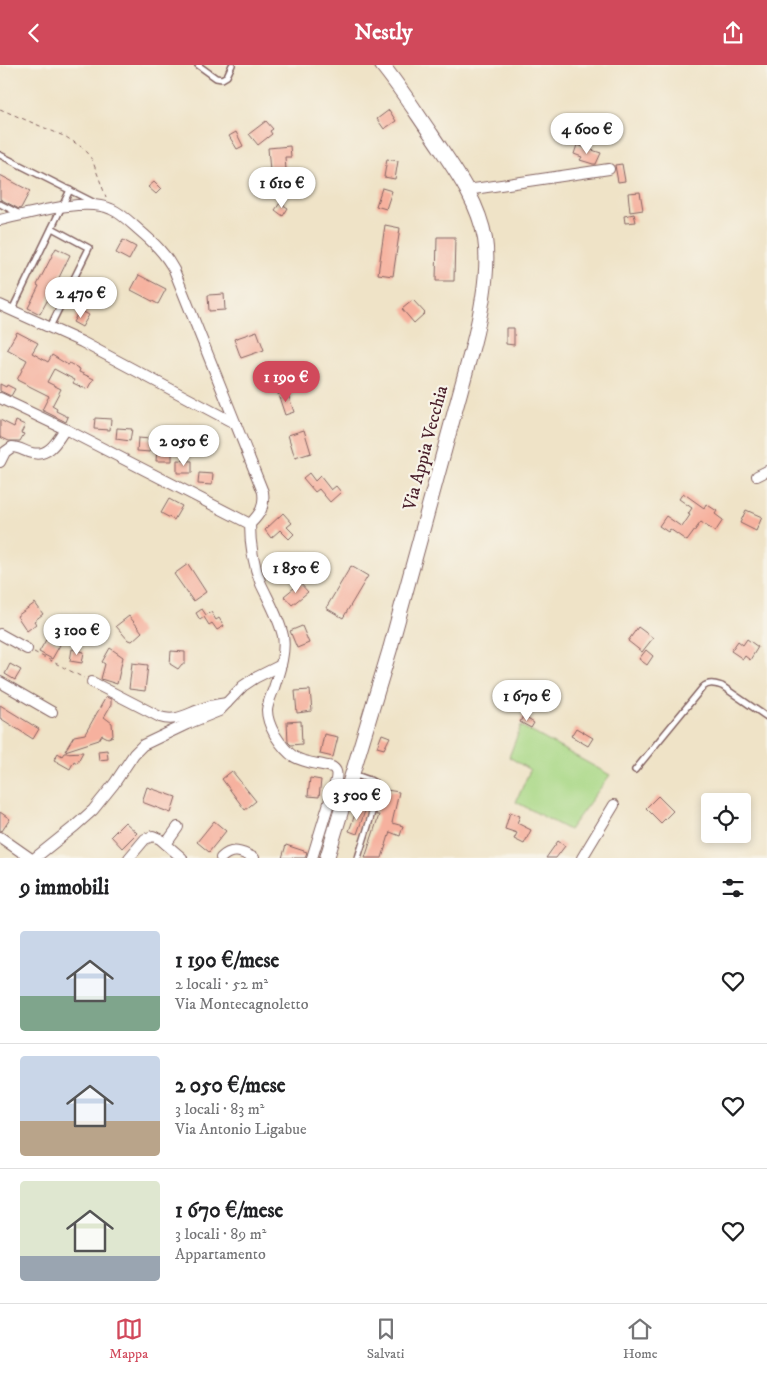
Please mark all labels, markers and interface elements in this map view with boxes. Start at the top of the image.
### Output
icon: back [20,19,48,47]
text: Nestly [355,19,412,46]
icon: share [719,19,747,47]
pin: 4 600 € [541,113,633,155]
text: 4 600 € [562,119,613,139]
pin: 1 610 € [236,167,328,209]
text: 1 610 € [260,173,304,193]
pin: 2 470 € [35,277,127,319]
text: 2 470 € [56,283,106,303]
pin: 1 190 € [240,361,332,403]
text: 1 190 € [264,367,308,387]
street label: Via Appia Vecchia [399,383,453,514]
pin: 2 050 € [138,425,230,467]
text: 2 050 € [159,431,209,451]
pin: 1 850 € [250,551,342,594]
text: 1 850 € [273,558,319,578]
pin: 3 100 € [31,613,123,656]
text: 3 100 € [54,620,100,640]
pin: 1 670 € [481,679,573,722]
text: 1 670 € [503,686,551,706]
pin: 3 500 € [311,779,403,821]
text: 3 500 € [333,785,381,805]
map controls [701,793,751,843]
button: locate [701,793,751,843]
icon: filters [719,874,747,902]
text: 9 immobili [20,875,109,901]
text: 1 190 €/mese [175,948,279,974]
icon: home [60,951,120,1011]
icon: heart [719,967,747,995]
text: 2 locali · 52 m² [175,974,268,994]
text: Via Montecagnoletto [175,994,308,1014]
text: 2 050 €/mese [175,1073,286,1099]
icon: home [60,1076,120,1136]
icon: heart [719,1092,747,1120]
text: 3 locali · 83 m² [175,1099,264,1119]
text: Via Antonio Ligabue [175,1119,307,1139]
text: 1 670 €/mese [175,1198,283,1224]
icon: home [60,1201,120,1261]
icon: heart [719,1217,747,1245]
text: 3 locali · 89 m² [175,1224,266,1244]
text: Appartamento [175,1244,266,1264]
tab: Mappa [109,1315,148,1363]
tab: Salvati [367,1315,404,1363]
tab: Home [623,1315,658,1363]

